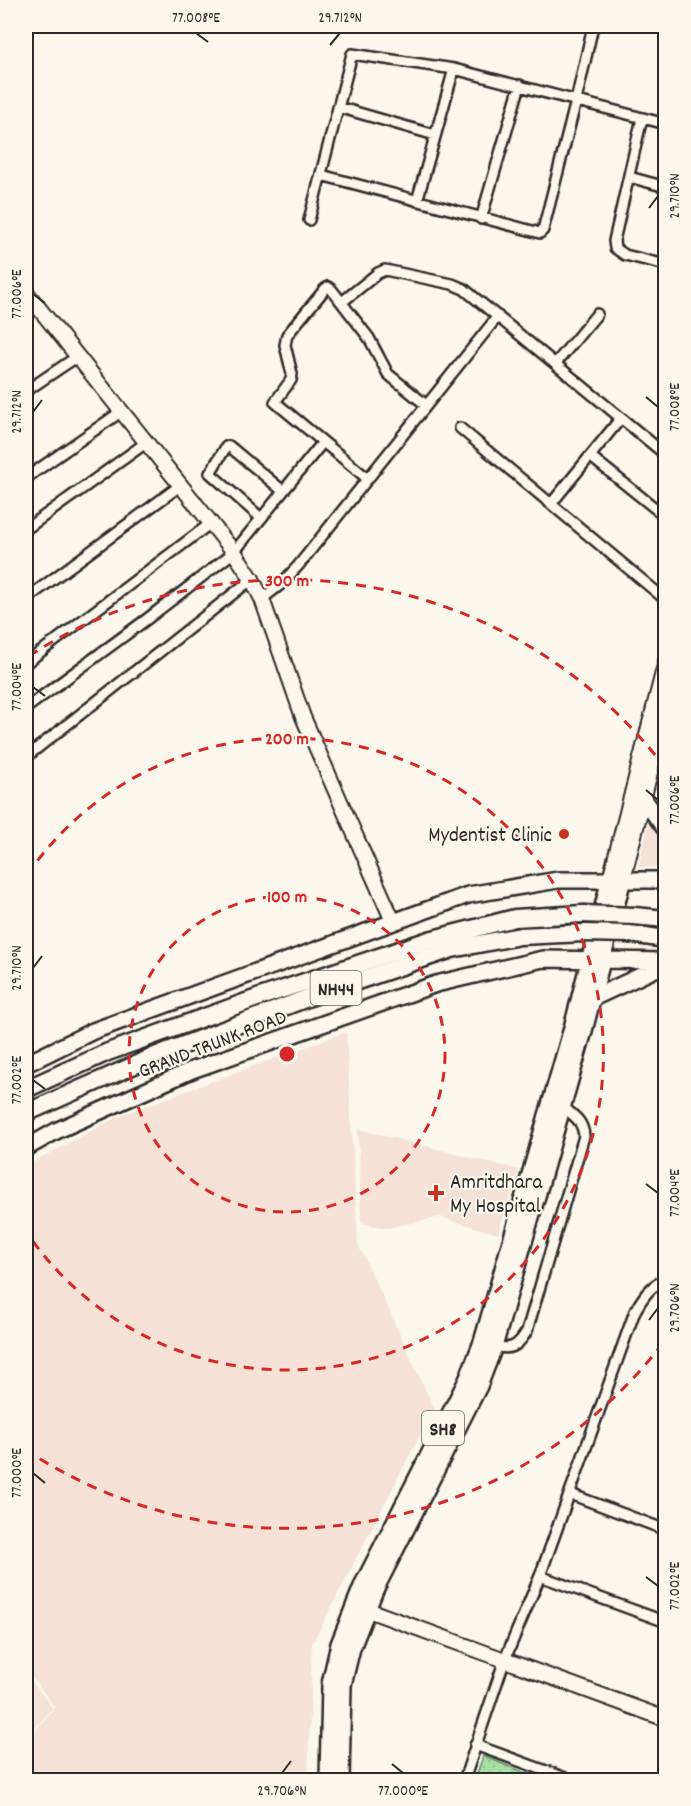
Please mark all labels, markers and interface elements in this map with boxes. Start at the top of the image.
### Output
text: 77.008°E [172,8,220,30]
text: 29.712°N [318,8,362,30]
text: 29.710°N [665,173,687,219]
text: 77.006°E [7,269,29,319]
text: 77.008°E [665,383,687,431]
text: 29.712°N [7,390,29,434]
text: 300 m [265,570,309,595]
text: 77.004°E [7,663,29,711]
text: 200 m [265,728,309,753]
text: 77.006°E [665,775,687,825]
place label: Mydentist Clinic [428,822,552,852]
marker: Mydentist Clinic [557,827,571,841]
text: 100 m [267,886,307,911]
text: 29.710°N [7,945,29,991]
road number: NH44 [310,971,362,1005]
street label: GRAND TRUNK ROAD [135,1004,292,1088]
centre of rings [277,1044,297,1064]
text: 77.002°E [7,1056,29,1104]
place label: Amritdhara My Hospital [450,1169,543,1223]
text: 77.004°E [665,1169,687,1217]
marker: Amritdhara My Hospital [427,1184,445,1202]
text: 29.706°N [665,1283,687,1333]
road number: SH8 [422,1411,464,1445]
text: 77.000°E [7,1448,29,1498]
text: 77.002°E [665,1562,687,1610]
text: 29.706°N [257,1781,307,1803]
text: 77.000°E [378,1781,428,1803]

